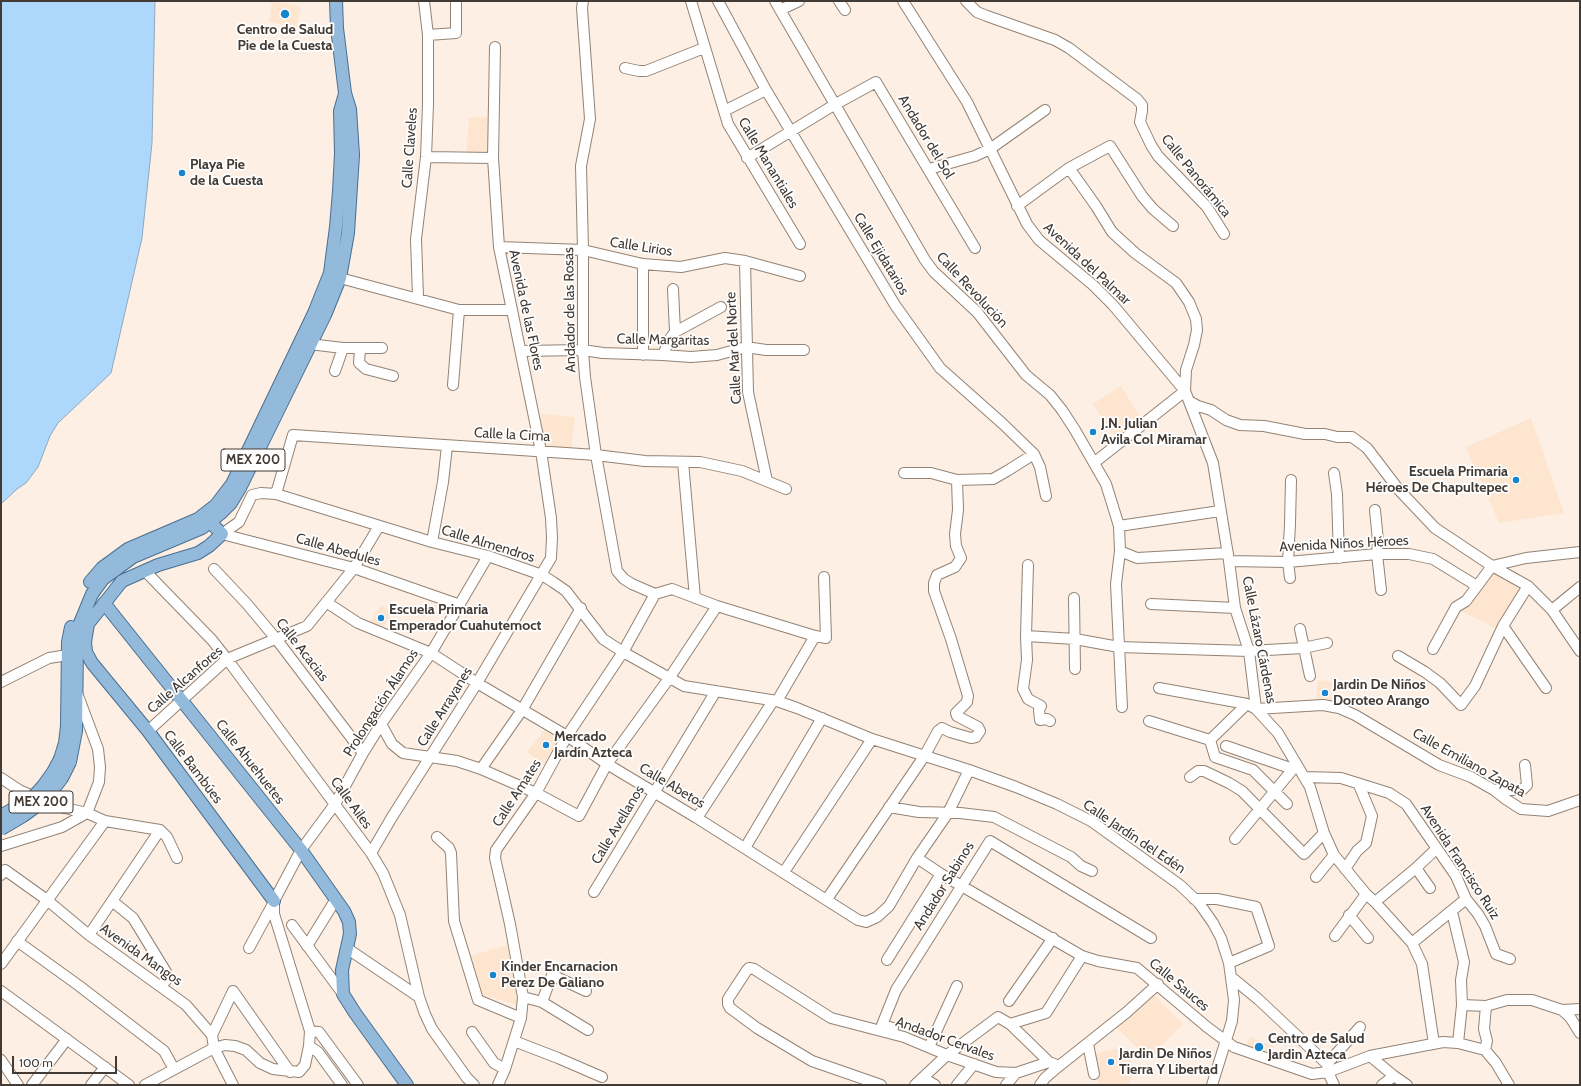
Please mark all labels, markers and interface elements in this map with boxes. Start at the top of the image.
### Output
marker: Centro de Salud Pie de la Cuesta [279,8,291,20]
place label: Centro de Salud Pie de la Cuesta [237,22,333,54]
street label: Andador del Sol [894,92,958,182]
street label: Calle Claveles [399,107,421,189]
street label: Calle Manantiales [734,115,802,211]
street label: Calle Panorámica [1157,131,1235,221]
place label: Playa Pie de la Cuesta [190,157,263,190]
marker: Playa Pie de la Cuesta [177,168,187,178]
street label: Calle Ejidatarios [850,210,912,298]
street label: Avenida del Palmar [1040,219,1134,309]
street label: Calle Lirios [609,234,673,260]
street label: Andador de las Rosas [561,247,579,373]
street label: Avenida de las Flores [505,248,547,372]
street label: Calle Revolución [933,249,1011,331]
street label: Calle Mar del Norte [723,291,745,405]
street label: Calle Margaritas [616,331,710,349]
place label: J.N. Julian Avila Col Miramar [1101,416,1207,448]
street label: Calle la Cima [473,425,551,445]
marker: J.N. Julian Avila Col Miramar [1088,427,1098,437]
road number: MEX 200 [221,449,285,471]
place label: Escuela Primaria Héroes De Chapultepec [1365,464,1508,496]
marker: Escuela Primaria Héroes De Chapultepec [1511,475,1521,485]
street label: Calle Almendros [439,522,537,566]
street label: Calle Abedules [294,530,382,570]
street label: Avenida Niños Héroes [1279,532,1409,556]
street label: Calle Lázaro Cárdenas [1238,575,1280,705]
place label: Escuela Primaria Emperador Cuahutemoct [389,602,541,634]
marker: Escuela Primaria Emperador Cuahutemoct [376,613,386,623]
street label: Calle Acacias [272,615,332,685]
street label: Calle Alcanfores [144,643,226,717]
street label: Prolongación Álamos [340,646,422,760]
street label: Calle Arrayanes [414,664,476,750]
place label: Jardin De Niños Doroteo Arango [1333,677,1429,710]
marker: Jardin De Niños Doroteo Arango [1320,688,1330,698]
street label: Calle Ahuehuetes [212,716,288,808]
street label: Calle Emiliano Zapata [1409,725,1529,801]
street label: Calle Bambúes [160,727,226,807]
place label: Mercado Jardín Azteca [554,729,632,762]
marker: Mercado Jardín Azteca [541,740,551,750]
street label: Calle Amates [489,756,545,830]
street label: Calle Abetos [636,760,708,812]
street label: Calle Ailes [327,774,375,832]
street label: Calle Avellanos [588,783,648,867]
road number: MEX 200 [9,791,73,813]
street label: Calle Jardín del Edén [1080,796,1188,878]
street label: Avenida Francisco Ruiz [1417,801,1503,923]
street label: Andador Sabinos [910,839,978,933]
street label: Avenida Mangos [97,920,185,990]
street label: Calle Sauces [1145,955,1213,1015]
place label: Kinder Encarnacion Perez De Galiano [501,959,618,992]
marker: Kinder Encarnacion Perez De Galiano [488,970,498,980]
street label: Andador Cervales [893,1013,997,1065]
place label: Centro de Salud Jardin Azteca [1268,1031,1364,1064]
marker: Centro de Salud Jardin Azteca [1253,1041,1265,1053]
place label: Jardin De Niños Tierra Y Libertad [1119,1046,1218,1078]
scale bar [14,1048,119,1074]
text: 100 m [19,1055,53,1070]
marker: Jardin De Niños Tierra Y Libertad [1106,1057,1116,1067]

